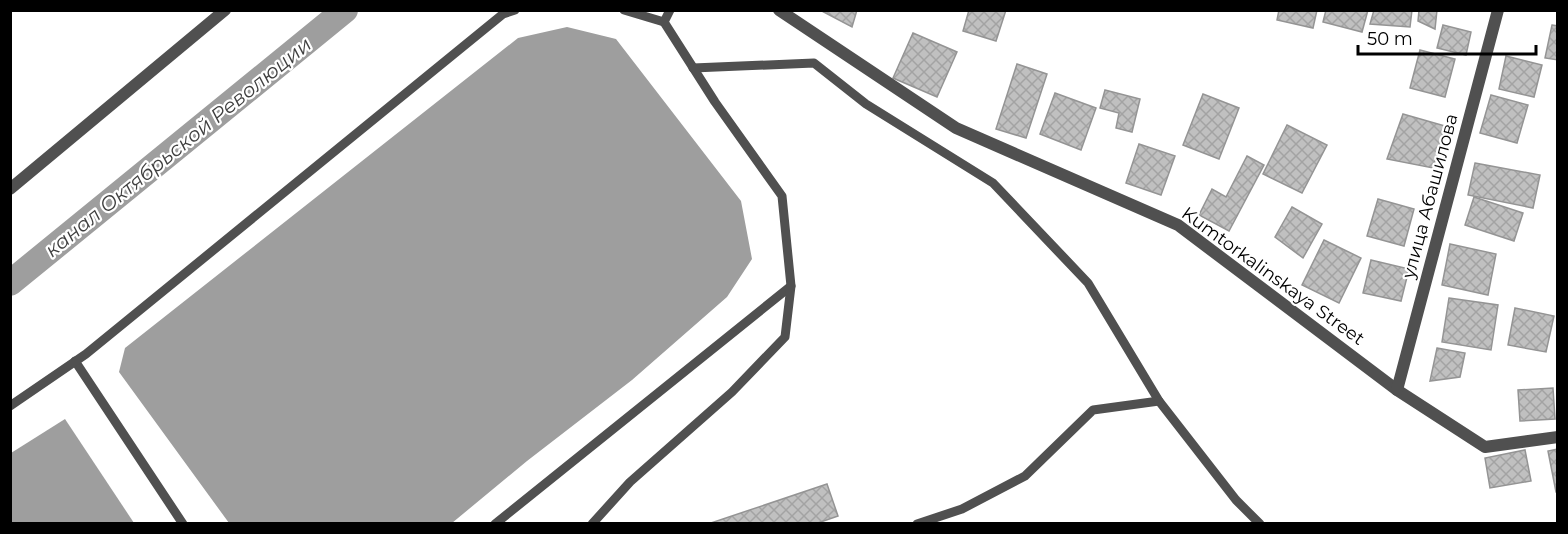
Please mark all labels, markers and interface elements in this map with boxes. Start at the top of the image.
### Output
scale bar [1358,18,1536,56]
text: 50 m [1367,28,1413,50]
water label: канал Октябрьской Революции [40,32,316,262]
street label: улица Абашилова [1397,111,1463,282]
street label: Kumtorkalinskaya Street [1177,202,1369,350]

